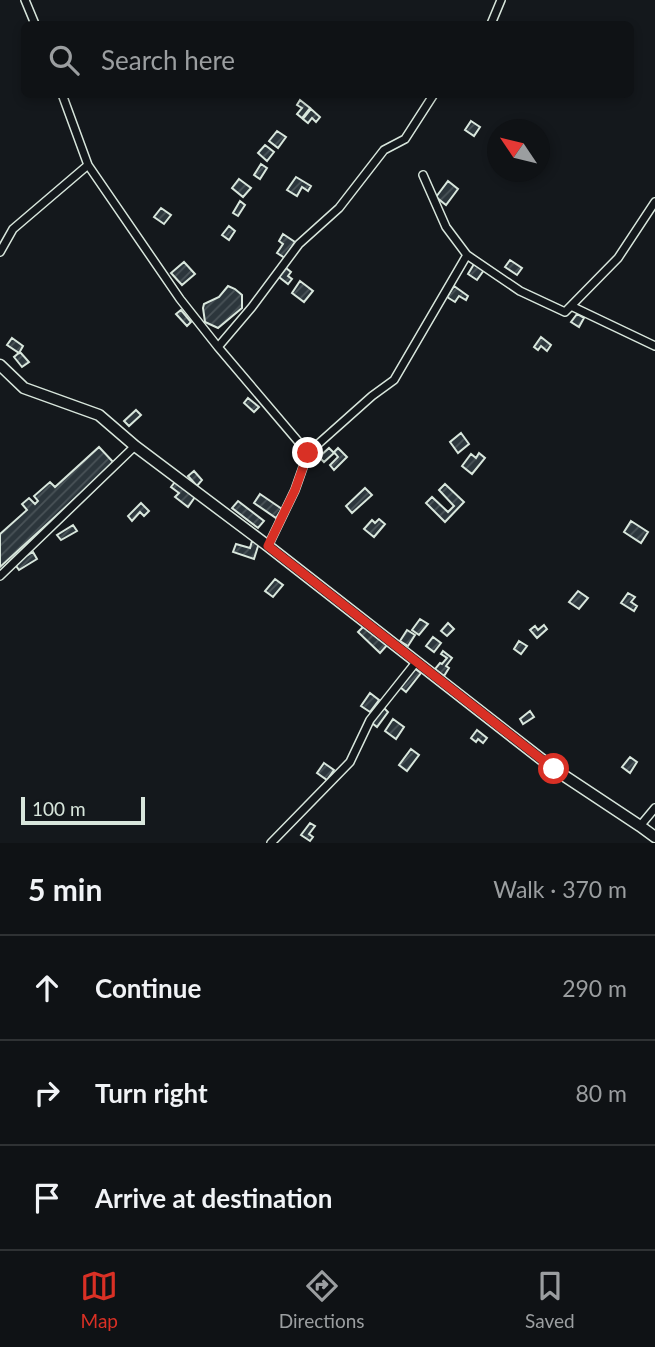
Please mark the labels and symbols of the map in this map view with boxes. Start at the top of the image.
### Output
north arrow [487,119,550,182]
route end [292,437,323,468]
route start [538,753,569,784]
scale bar [21,794,145,826]

